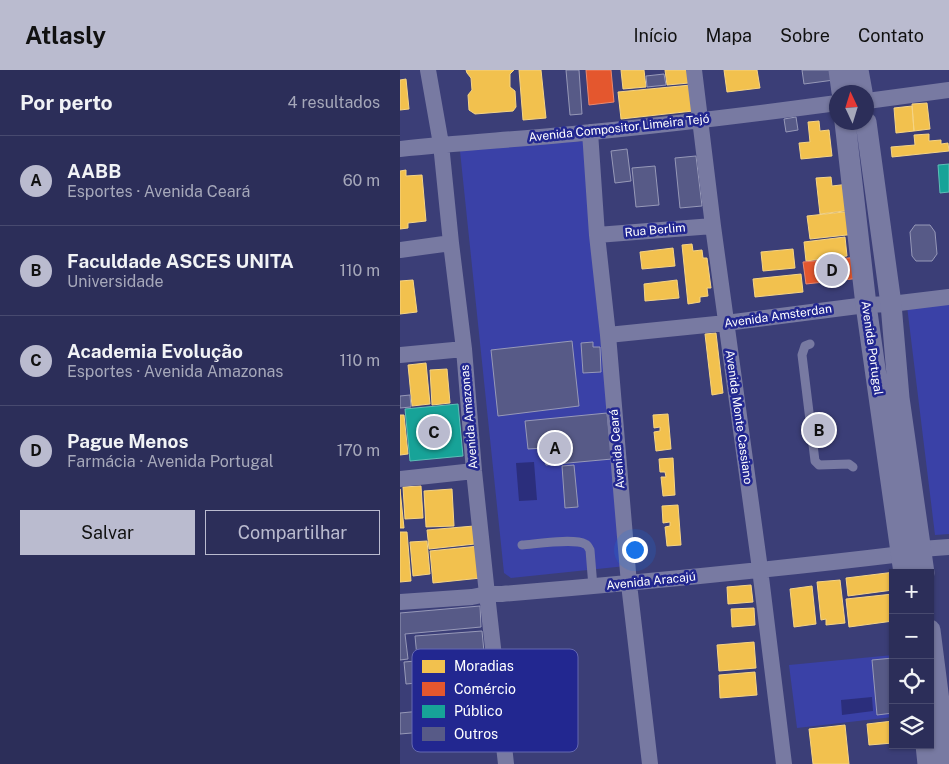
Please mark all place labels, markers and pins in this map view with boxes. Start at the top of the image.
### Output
pin: D [816,251,848,289]
pin: B [803,411,835,449]
pin: C [418,413,450,451]
pin: A [539,429,571,467]

